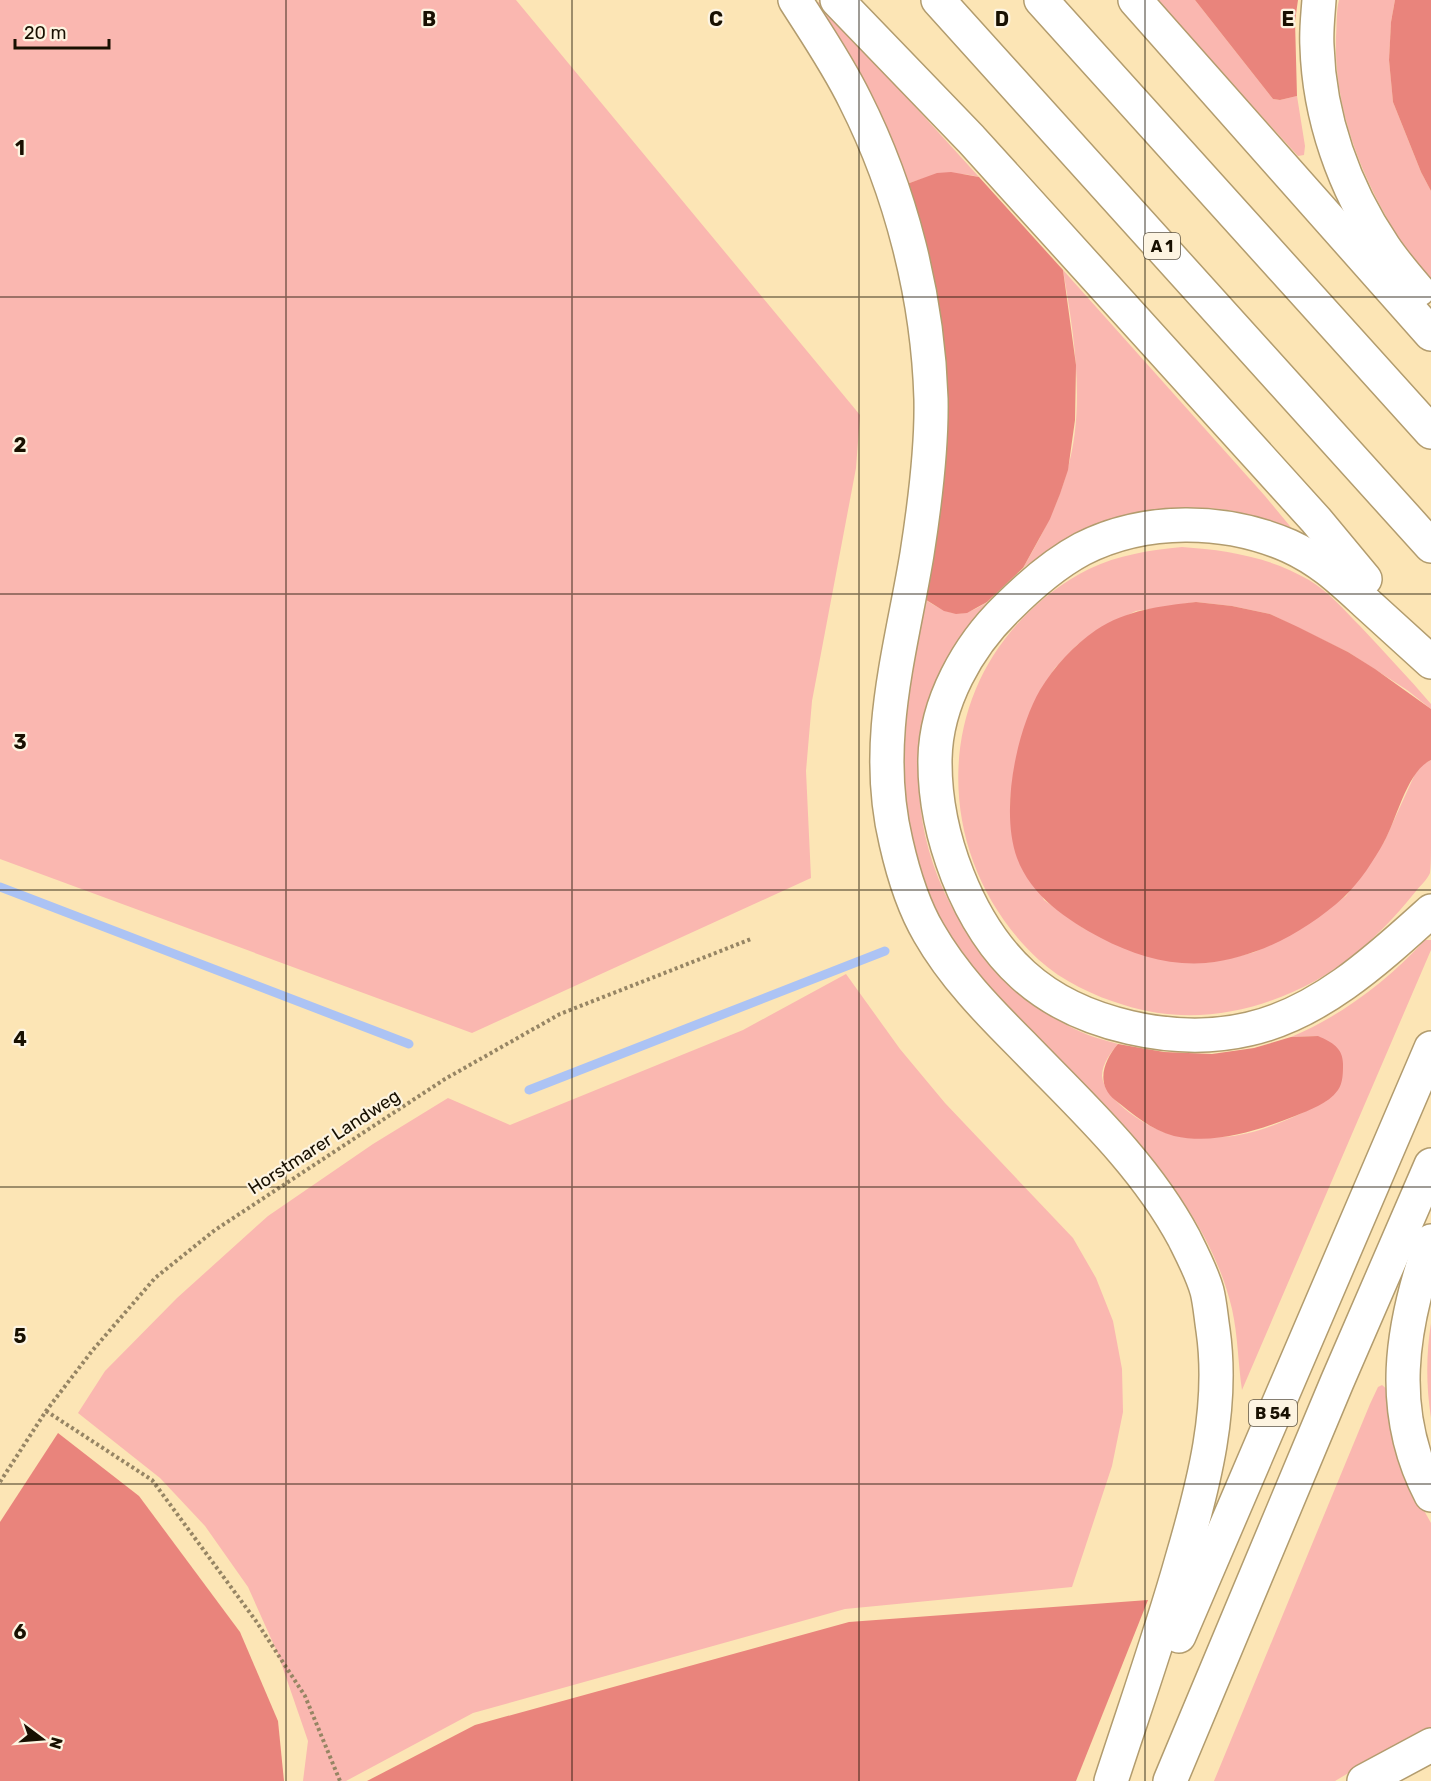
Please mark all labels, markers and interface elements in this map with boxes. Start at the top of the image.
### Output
text: B [422,7,436,31]
text: C [709,7,723,31]
text: D [995,7,1009,31]
text: E [1282,7,1294,31]
scale bar [15,12,110,50]
text: 20 m [24,22,66,44]
text: 1 [15,136,25,160]
road number: A 1 [1144,233,1180,259]
text: 2 [14,433,27,457]
text: 3 [13,730,27,754]
text: 4 [13,1027,27,1051]
street label: Horstmarer Landweg [244,1085,404,1199]
text: 5 [14,1324,27,1348]
road number: B 54 [1249,1400,1297,1426]
text: 6 [13,1620,27,1644]
north arrow [12,1709,72,1769]
text: N [45,1735,67,1751]

